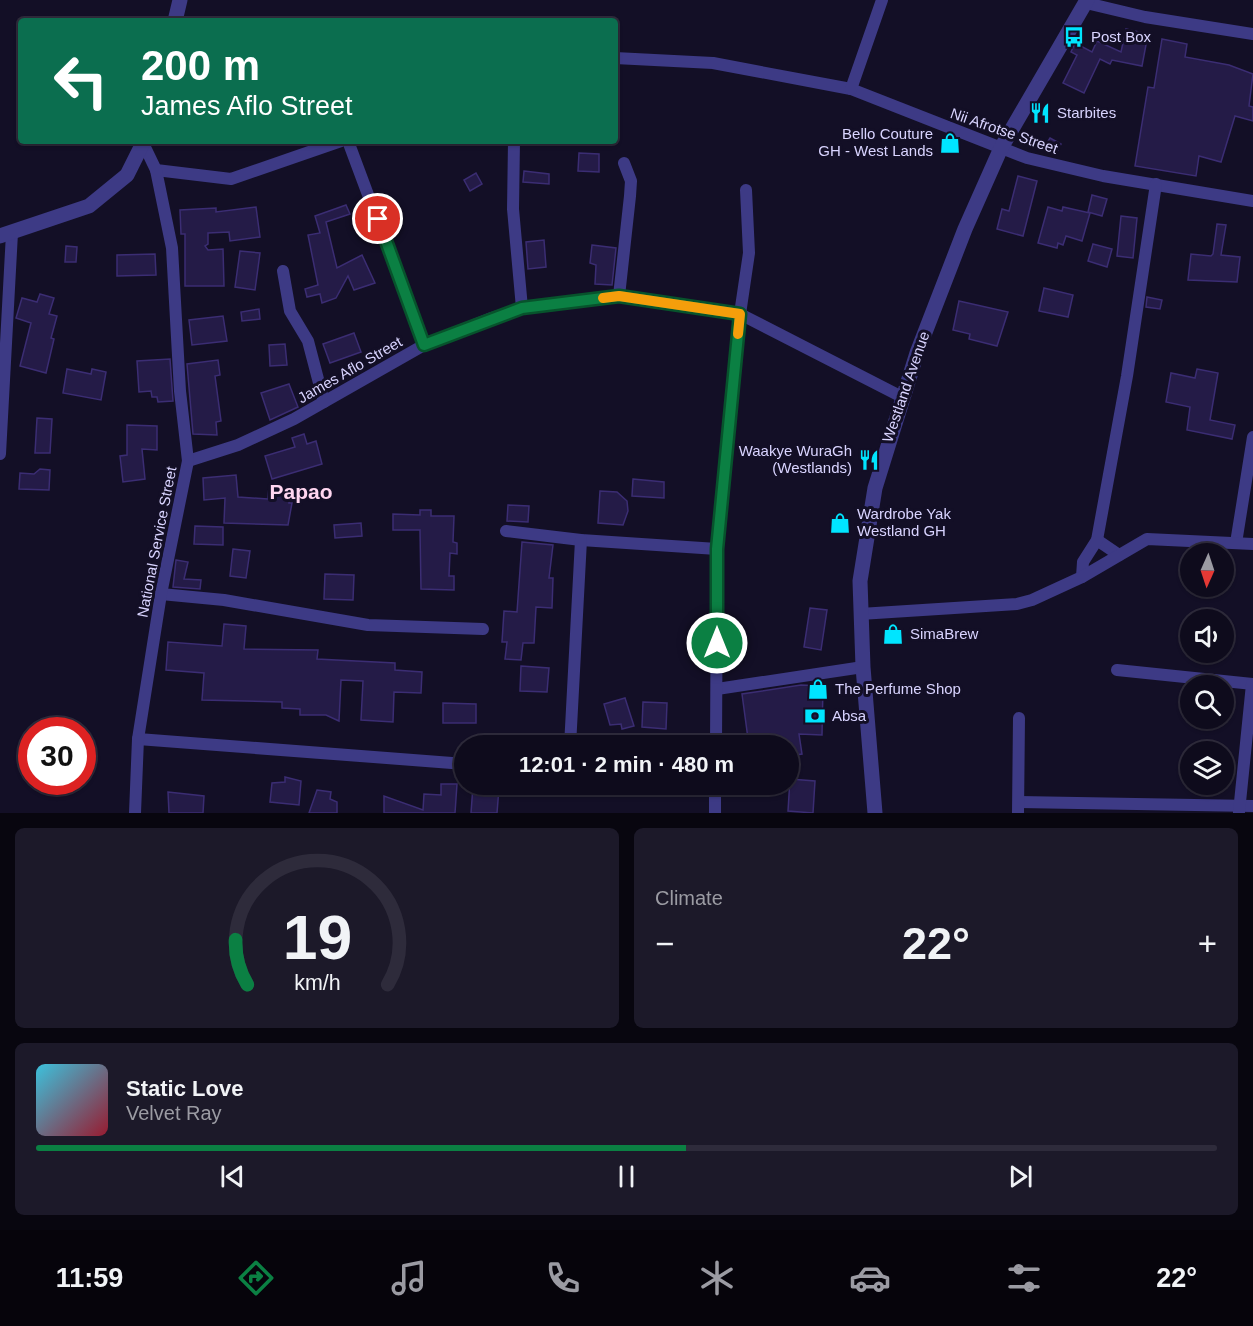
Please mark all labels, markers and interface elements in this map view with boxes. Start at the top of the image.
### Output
bus stop icon: Post Box [1062,25,1086,49]
place label: Post Box [1091,28,1152,45]
icon: left [42,42,120,120]
text: 200 m [141,42,260,89]
text: James Aflo Street [141,91,353,121]
restaurant icon: Starbites [1028,101,1052,125]
street label: Nii Afrotse Street [948,104,1061,157]
place label: Starbites [1057,104,1116,121]
place label: Bello Couture GH - West Lands [818,125,933,159]
shop icon: Bello Couture GH - West Lands [938,131,962,155]
pin [352,193,403,244]
icon: arrive [361,202,394,235]
street label: Westland Avenue [879,329,932,445]
street label: James Aflo Street [295,332,406,406]
place label: Waakye WuraGh (Westlands) [739,442,852,476]
restaurant icon: Waakye WuraGh (Westlands) [857,448,881,472]
street label: National Service Street [134,464,180,619]
district label: Papao [269,480,333,503]
place label: Wardrobe Yak Westland GH [857,505,951,539]
shop icon: Wardrobe Yak Westland GH [828,511,852,535]
north arrow [1180,543,1234,597]
map controls [1180,543,1234,795]
button: sound [1180,609,1234,663]
position arrow [685,611,749,675]
shop icon: SimaBrew [881,622,905,646]
place label: SimaBrew [910,625,979,642]
button: search [1180,675,1234,729]
shop icon: The Perfume Shop [806,677,830,701]
place label: The Perfume Shop [835,680,961,697]
bank icon: Absa [803,704,827,728]
place label: Absa [832,707,867,724]
speed limit sign: 30 [18,717,96,795]
button: layers [1180,741,1234,795]
text: 12:01 · 2 min · 480 m [519,752,734,777]
text: Climate [655,887,723,909]
text: 19 [282,903,352,972]
text: 22° [902,918,970,969]
text: − [655,925,674,962]
text: + [1198,925,1217,962]
text: km/h [294,971,340,995]
text: Static Love [126,1076,243,1101]
text: Velvet Ray [126,1102,222,1124]
icon: previous [216,1160,249,1193]
icon: pause [610,1160,643,1193]
icon: next [1004,1160,1037,1193]
icon: directions [235,1257,277,1299]
icon: music [388,1257,430,1299]
icon: phone [542,1257,584,1299]
icon: climate [696,1257,738,1299]
icon: car [849,1257,891,1299]
icon: filters [1003,1257,1045,1299]
text: 11:59 [56,1263,123,1293]
text: 22° [1156,1263,1197,1293]

